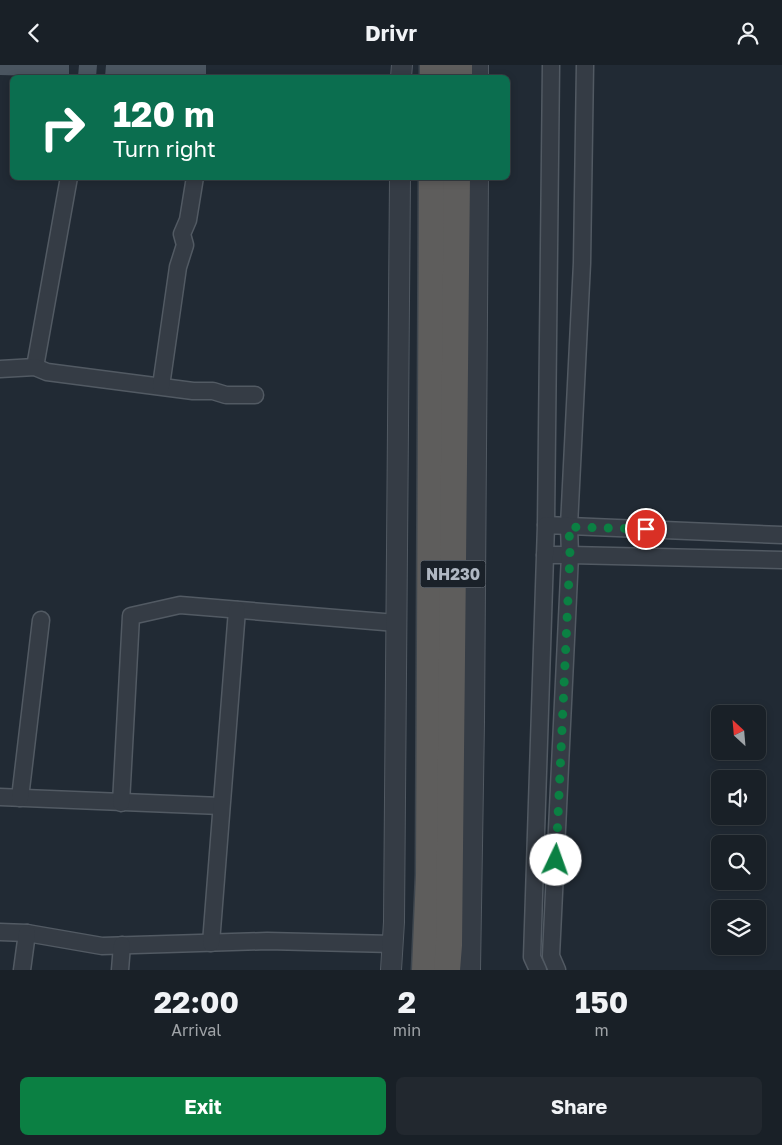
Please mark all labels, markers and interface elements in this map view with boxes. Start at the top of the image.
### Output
icon: back [20,19,48,47]
text: Drivr [365,19,417,46]
icon: person [734,19,762,47]
text: 120 m [113,93,215,135]
icon: right [30,95,95,160]
text: Turn right [113,135,216,162]
pin [625,508,667,550]
icon: arrive [632,515,660,543]
road number: NH230 [420,561,486,587]
north arrow [711,705,766,760]
map controls [711,705,766,955]
button: sound [711,770,766,825]
position arrow [529,833,581,885]
button: search [711,835,766,890]
button: layers [711,900,766,955]
text: 22:00 [154,984,239,1020]
text: 2 [398,984,416,1020]
text: 150 [575,984,628,1020]
text: Arrival [171,1020,221,1040]
text: min [393,1020,421,1040]
text: m [594,1020,609,1040]
button: Exit [20,1077,386,1135]
button: Share [396,1077,762,1135]

